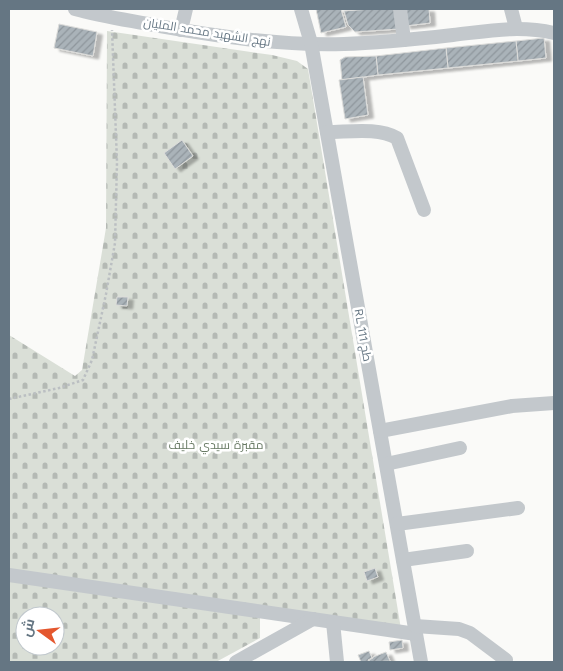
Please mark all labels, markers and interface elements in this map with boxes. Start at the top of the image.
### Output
street label: نهج الشهيد محمد المليان [142,15,272,50]
street label: RL طج 111 [350,307,375,363]
park label: مقبرة سيدي خليف [169,438,263,455]
north arrow [15,606,65,656]
text: ش [17,617,38,639]

